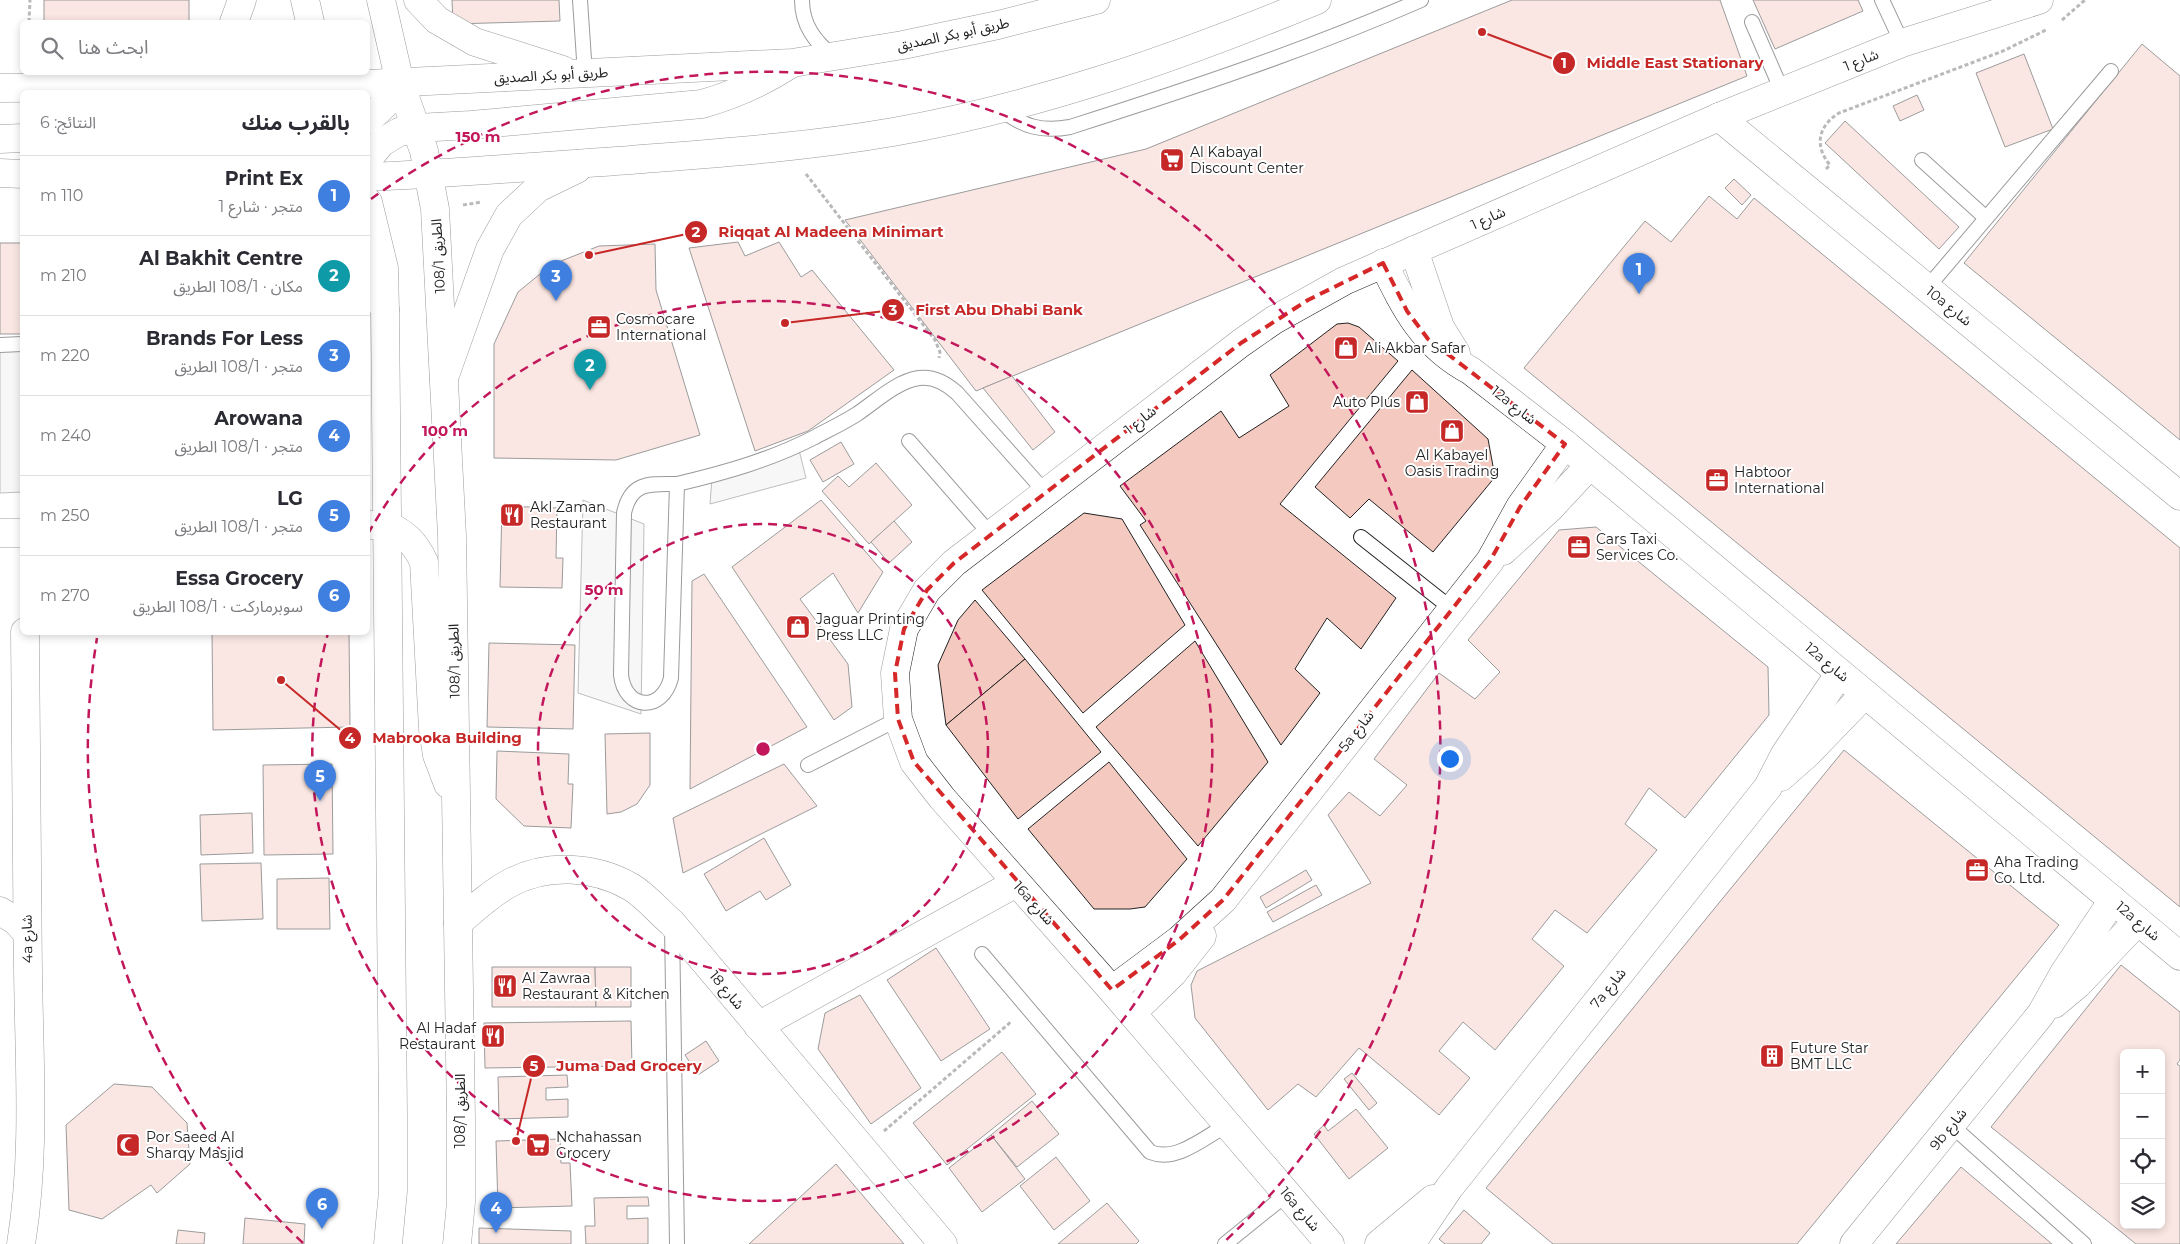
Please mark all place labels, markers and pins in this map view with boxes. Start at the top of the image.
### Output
callout: Middle East Stationary [1552,48,1773,78]
place label: Al Kabayal Discount Center [1190,143,1304,177]
supermarket icon: Al Kabayal Discount Center [1159,147,1185,173]
callout: Riqqat Al Madeena Minimart [683,217,953,247]
pin: 1 [1623,253,1655,294]
pin: 3 [540,260,572,301]
callout: First Abu Dhabi Bank [880,295,1093,325]
place label: Cosmocare International [616,310,707,344]
office icon: Cosmocare International [586,314,612,340]
shop icon: Ali Akbar Safar [1333,335,1359,361]
place label: Ali Akbar Safar [1364,339,1466,357]
pin: 2 [574,349,606,390]
shop icon: Auto Plus [1404,389,1430,415]
place label: Auto Plus [1333,393,1400,411]
shop icon: Al Kabayel Oasis Trading [1439,418,1465,444]
place label: Al Kabayel Oasis Trading [1405,446,1499,480]
place label: Habtoor International [1734,463,1825,497]
office icon: Habtoor International [1704,467,1730,493]
place label: Akl Zaman Restaurant [530,498,607,532]
restaurant icon: Akl Zaman Restaurant [499,502,525,528]
place label: Cars Taxi Services Co. [1596,530,1678,564]
office icon: Cars Taxi Services Co. [1566,534,1592,560]
place label: Jaguar Printing Press LLC [815,610,925,644]
shop icon: Jaguar Printing Press LLC [785,614,811,640]
callout: Mabrooka Building [337,723,532,753]
centre of rings [754,740,772,758]
pin: 5 [304,760,336,801]
place label: Aha Trading Co. Ltd. [1994,853,2079,887]
office icon: Aha Trading Co. Ltd. [1964,857,1990,883]
place label: Al Zawraa Restaurant & Kitchen [522,969,670,1003]
restaurant icon: Al Zawraa Restaurant & Kitchen [492,973,518,999]
place label: Al Hadaf Restaurant [399,1019,477,1053]
restaurant icon: Al Hadaf Restaurant [480,1023,506,1049]
place label: Future Star BMT LLC [1790,1039,1869,1073]
building icon: Future Star BMT LLC [1759,1043,1785,1069]
callout: Juma Dad Grocery [521,1051,712,1081]
place label: Por Saeed Al Sharqy Masjid [146,1128,244,1162]
place label: Nchahassan Grocery [556,1128,642,1162]
mosque icon: Por Saeed Al Sharqy Masjid [115,1132,141,1158]
supermarket icon: Nchahassan Grocery [525,1132,551,1158]
pin: 6 [306,1188,338,1229]
pin: 4 [480,1192,512,1233]

